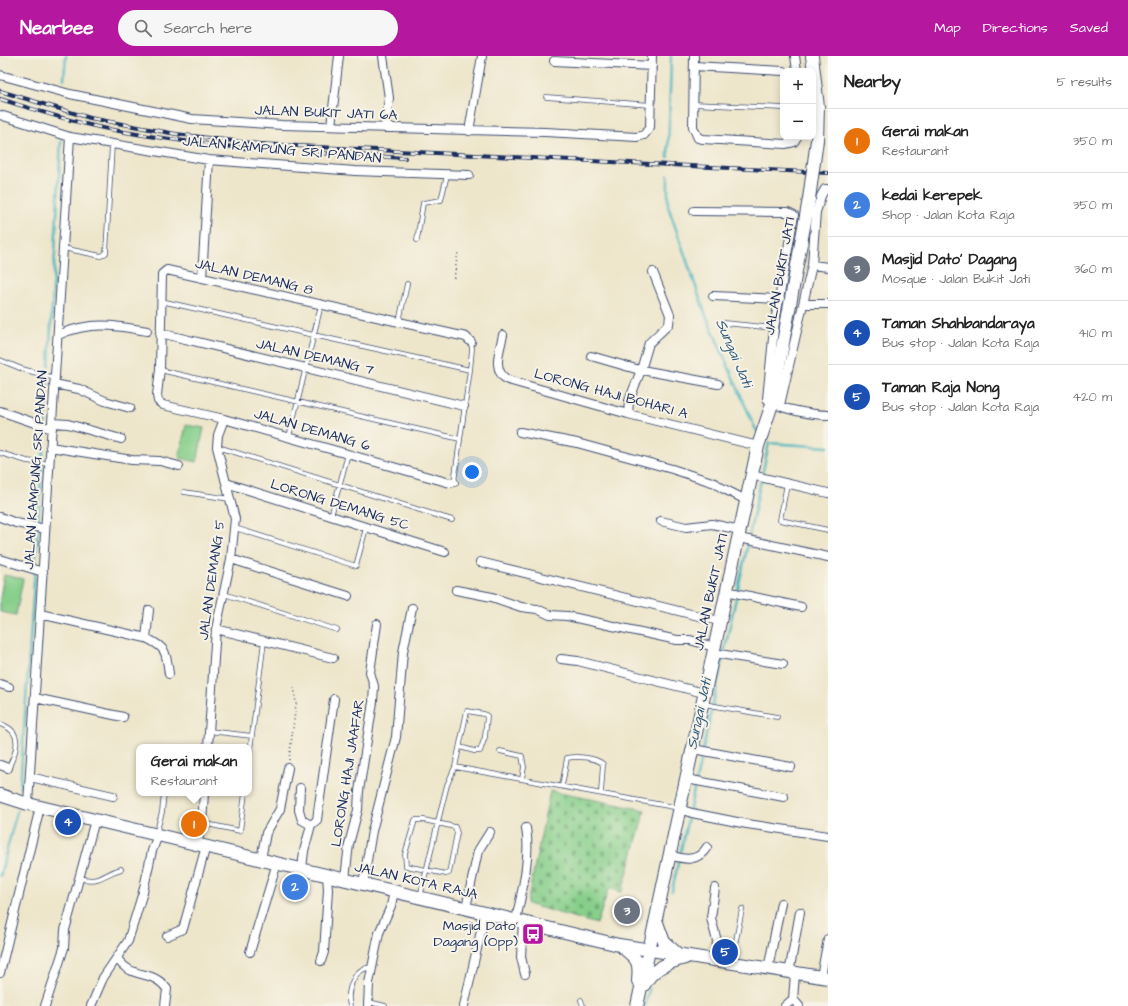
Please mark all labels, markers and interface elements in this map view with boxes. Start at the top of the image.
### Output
search box [118,10,398,46]
text: Nearbee [20,15,94,42]
icon: search [132,17,154,39]
text: Search here [164,18,252,39]
text: Map [934,18,961,38]
text: Directions [983,18,1048,38]
text: Saved [1070,18,1108,38]
map controls [780,68,816,140]
button: + [780,68,816,104]
text: Nearby [844,70,901,94]
text: 5 results [1056,73,1112,91]
street label: JALAN BUKIT JATI 6A [254,101,398,125]
button: − [780,104,816,140]
text: Gerai makan [882,121,968,142]
street label: JALAN KAMPUNG SRI PANDAN [182,131,382,169]
text: 1 [856,132,858,150]
text: 350 m [1073,132,1112,150]
text: Restaurant [882,142,949,160]
text: kedai kerepek [882,185,982,206]
text: 2 [853,196,861,214]
text: 350 m [1073,196,1112,214]
text: Shop · Jalan Kota Raja [882,206,1015,224]
street label: JALAN BUKIT JATI [760,215,800,337]
text: Masjid Dato' Dagang [882,249,1016,270]
street label: JALAN DEMANG 8 [193,254,315,300]
text: 3 [854,260,860,278]
text: 360 m [1074,260,1112,278]
text: Mosque · Jalan Bukit Jati [882,270,1030,288]
text: Taman Shahbandaraya [882,313,1035,334]
water label: Sungai Jati [709,316,758,392]
text: 4 [853,324,861,342]
text: 410 m [1078,324,1112,342]
street label: JALAN DEMANG 7 [254,334,376,380]
text: Bus stop · Jalan Kota Raja [882,334,1039,352]
street label: LORONG HAJI BOHARI A [532,364,690,424]
street label: JALAN KAMPUNG SRI PANDAN [19,370,53,570]
text: Taman Raja Nong [882,377,1000,398]
text: 5 [852,388,862,406]
text: 420 m [1072,388,1112,406]
text: Bus stop · Jalan Kota Raja [882,398,1039,416]
street label: JALAN DEMANG 6 [251,404,373,456]
your location [462,462,482,482]
street label: LORONG DEMANG 5C [268,474,412,536]
street label: JALAN DEMANG 5 [194,518,230,641]
street label: JALAN BUKIT JATI [689,532,733,652]
water label: Sungai Jati [681,675,718,752]
street label: LORONG HAJI JAAFAR [326,698,370,848]
popup [136,744,252,796]
text: Gerai makan [151,751,237,772]
text: Restaurant [151,772,218,790]
pin: 4 [55,807,81,837]
pin: 1 [181,809,207,839]
street label: JALAN KOTA RAJA [352,857,480,905]
pin: 2 [282,872,308,902]
pin: 3 [614,896,640,926]
place label: Masjid Dato' Dagang (Opp) [434,916,518,952]
bus stop icon: Masjid Dato' Dagang (Opp) [520,921,546,947]
pin: 5 [712,937,738,967]

